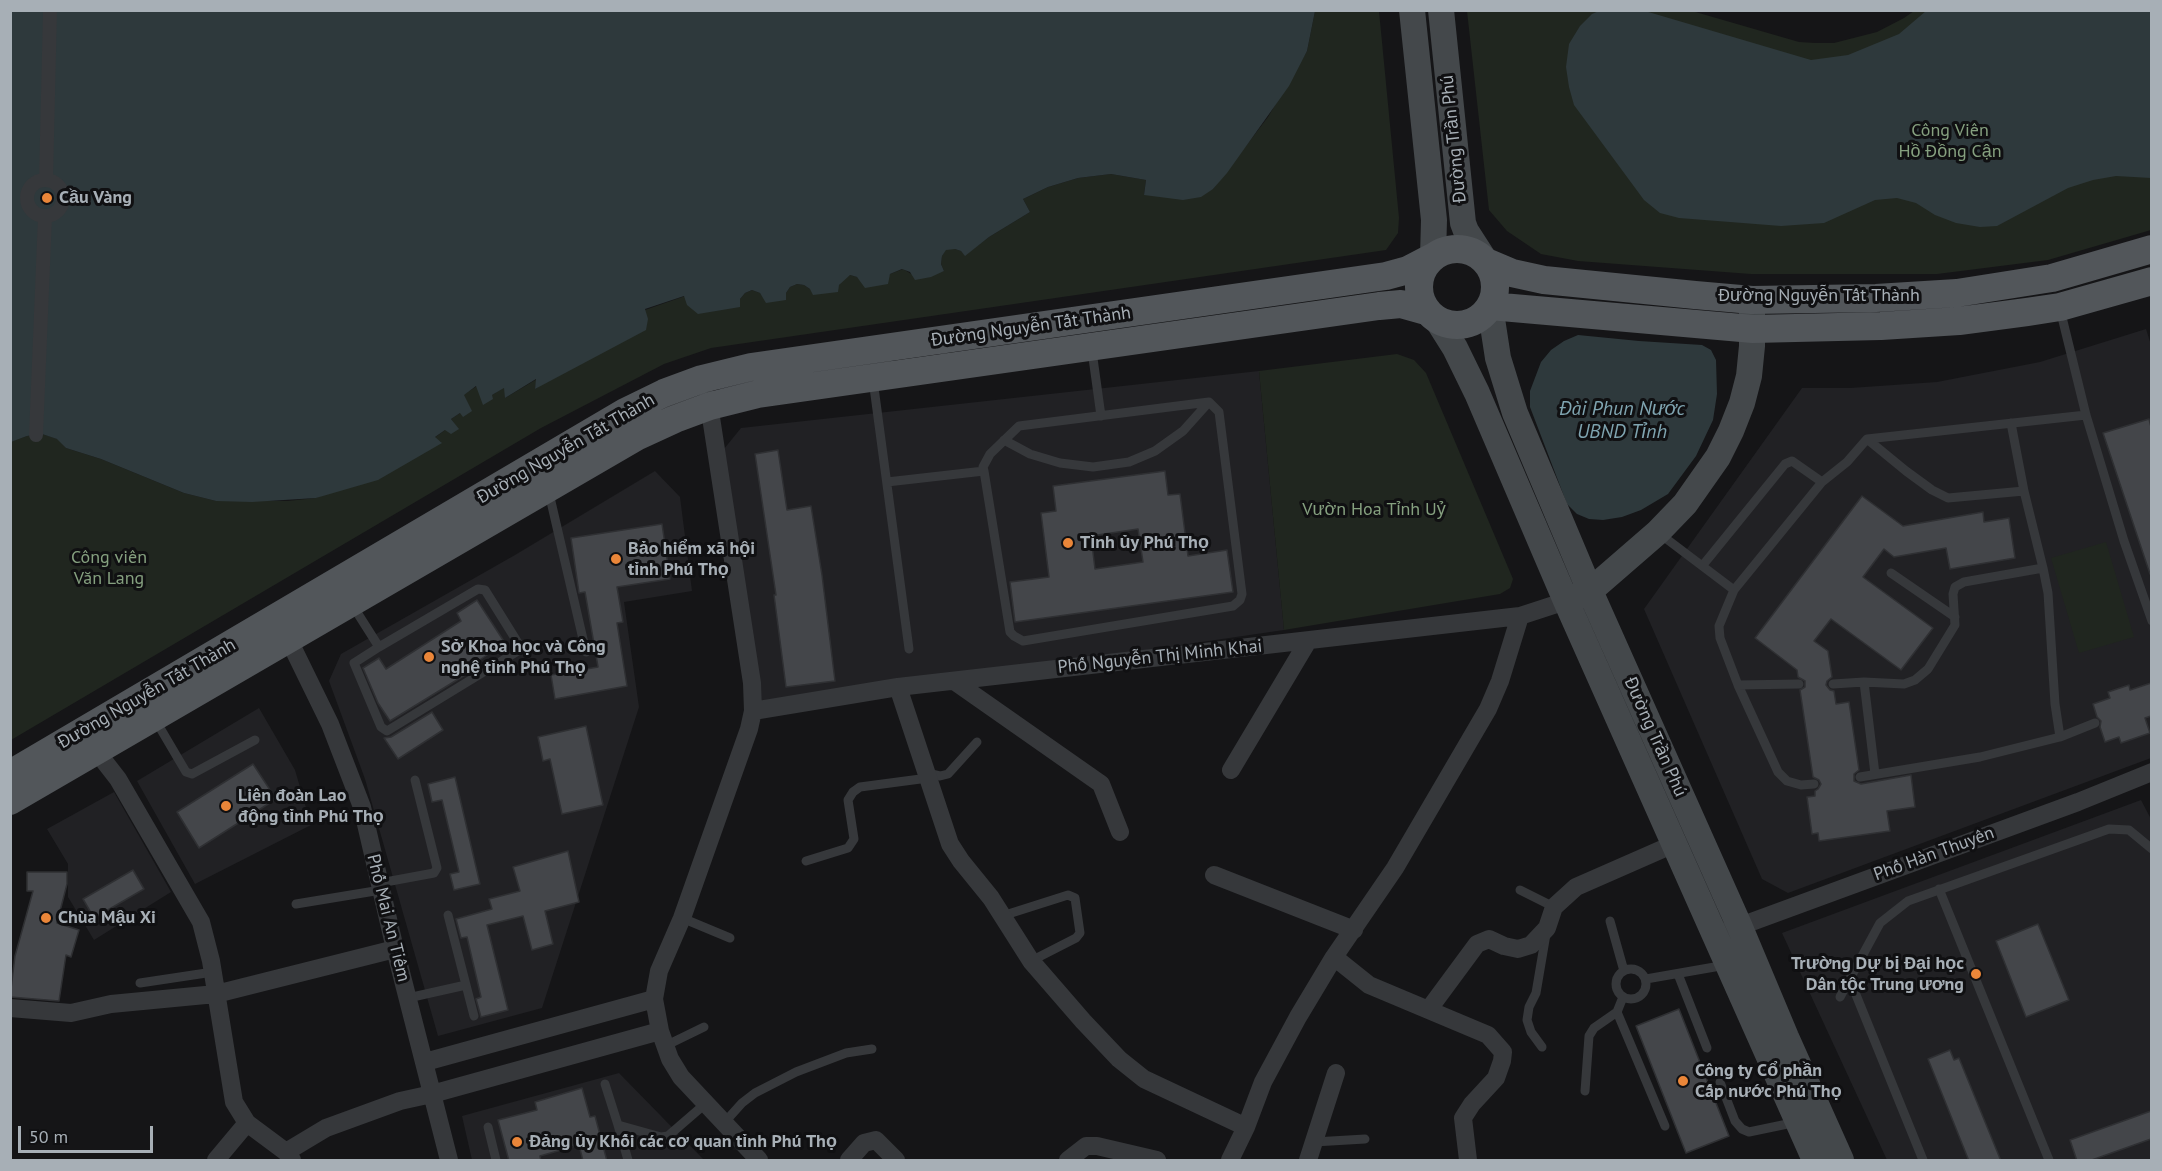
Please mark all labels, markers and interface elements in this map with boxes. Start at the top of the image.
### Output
street label: Đường Trần Phú [1437,74,1471,204]
park label: Công Viên Hồ Đồng Cận [1898,120,2002,162]
place label: Cầu Vàng [59,187,132,209]
marker: Cầu Vàng [40,191,54,205]
street label: Đường Nguyễn Tất Thành [1718,285,1920,307]
street label: Đường Nguyễn Tất Thành [930,302,1132,352]
street label: Đường Nguyễn Tất Thành [473,389,659,509]
water label: Đài Phun Nước UBND Tỉnh [1559,397,1685,444]
park label: Vườn Hoa Tỉnh Uỷ [1302,499,1446,521]
place label: Tỉnh ủy Phú Thọ [1080,532,1209,554]
marker: Tỉnh ủy Phú Thọ [1061,536,1075,550]
place label: Bảo hiểm xã hội tỉnh Phú Thọ [628,538,755,580]
park label: Công viên Văn Lang [71,547,147,590]
marker: Bảo hiểm xã hội tỉnh Phú Thọ [609,552,623,566]
street label: Đường Nguyễn Tất Thành [54,634,240,754]
place label: Sở Khoa học và Công nghệ tỉnh Phú Thọ [441,636,606,678]
street label: Phố Nguyễn Thị Minh Khai [1057,636,1263,678]
marker: Sở Khoa học và Công nghệ tỉnh Phú Thọ [422,650,436,664]
street label: Đường Trần Phú [1619,674,1691,800]
place label: Liên đoàn Lao động tỉnh Phú Thọ [238,785,384,828]
marker: Liên đoàn Lao động tỉnh Phú Thọ [219,799,233,813]
street label: Phố Hàn Thuyên [1871,822,1997,886]
street label: Phố Mai An Tiêm [362,852,414,984]
place label: Chùa Mậu Xi [58,907,156,929]
marker: Chùa Mậu Xi [39,911,53,925]
place label: Trường Dự bị Đại học Dân tộc Trung ương [1791,953,1964,996]
marker: Trường Dự bị Đại học Dân tộc Trung ương [1969,967,1983,981]
place label: Công ty Cổ phần Cấp nước Phú Thọ [1695,1060,1842,1102]
marker: Công ty Cổ phần Cấp nước Phú Thọ [1676,1074,1690,1088]
scale bar [21,1114,156,1152]
text: 50 m [29,1125,68,1148]
place label: Đảng ủy Khối các cơ quan tỉnh Phú Thọ [529,1131,837,1153]
marker: Đảng ủy Khối các cơ quan tỉnh Phú Thọ [510,1135,524,1149]

